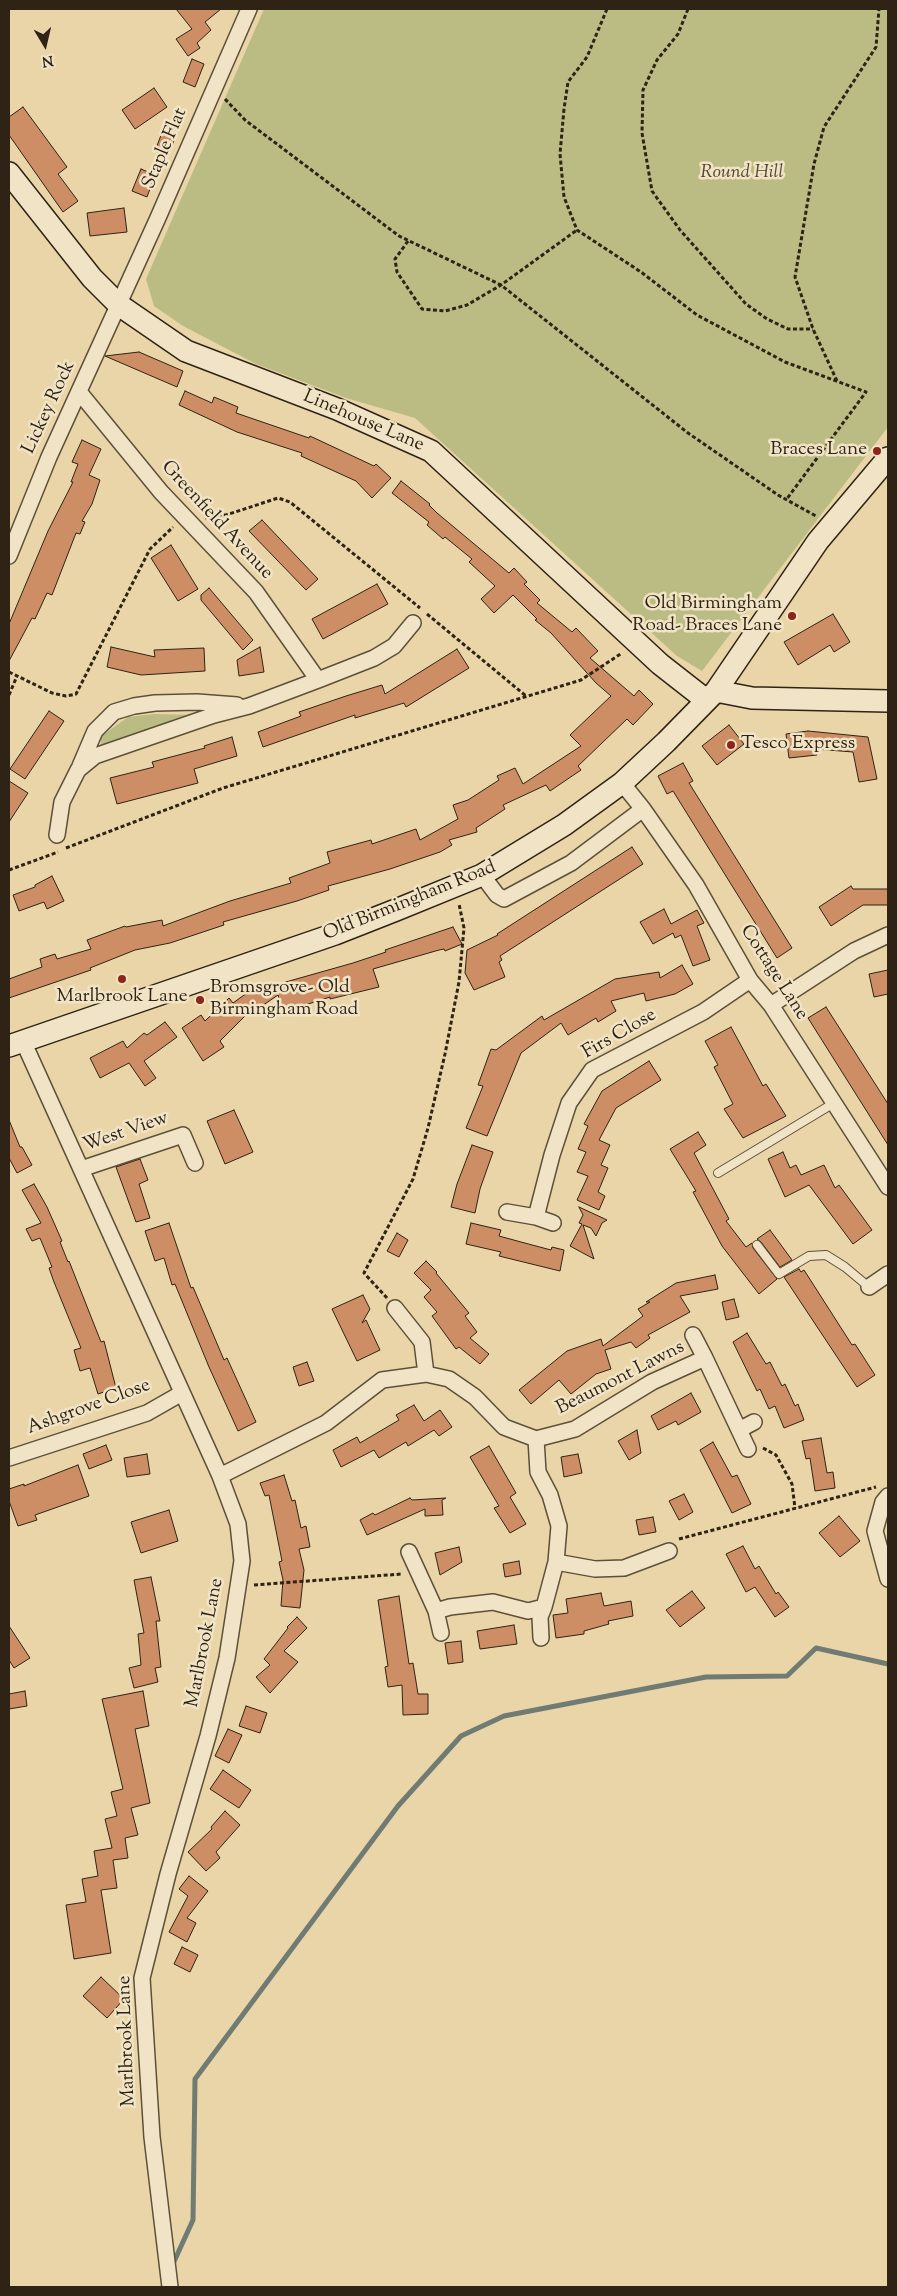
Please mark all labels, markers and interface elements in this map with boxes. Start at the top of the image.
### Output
north arrow [20,20,70,70]
text: N [40,49,54,71]
street label: Staple Flat [139,105,193,193]
park label: Round Hill [701,163,783,185]
street label: Lickey Rock [19,358,81,458]
street label: Linehouse Lane [299,386,427,458]
place label: Braces Lane [770,440,867,462]
marker: Braces Lane [871,445,883,457]
street label: Greenfield Avenue [155,457,277,585]
place label: Old Birmingham Road- Braces Lane [632,594,782,638]
marker: Old Birmingham Road- Braces Lane [786,610,798,622]
place label: Tesco Express [741,734,855,756]
marker: Tesco Express [725,739,737,751]
street label: Old Birmingham Road [320,857,500,947]
street label: Cottage Lane [734,921,812,1025]
marker: Marlbrook Lane [116,973,128,985]
place label: Bromsgrove- Old Birmingham Road [210,978,358,1022]
place label: Marlbrook Lane [56,987,188,1009]
marker: Bromsgrove- Old Birmingham Road [194,994,206,1006]
street label: Firs Close [579,1005,661,1065]
street label: West View [80,1108,172,1158]
street label: Beaumont Lawns [553,1337,689,1421]
street label: Ashgrove Close [24,1375,154,1441]
street label: Marlbrook Lane [182,1576,230,1710]
street label: Marlbrook Lane [114,1975,142,2107]

